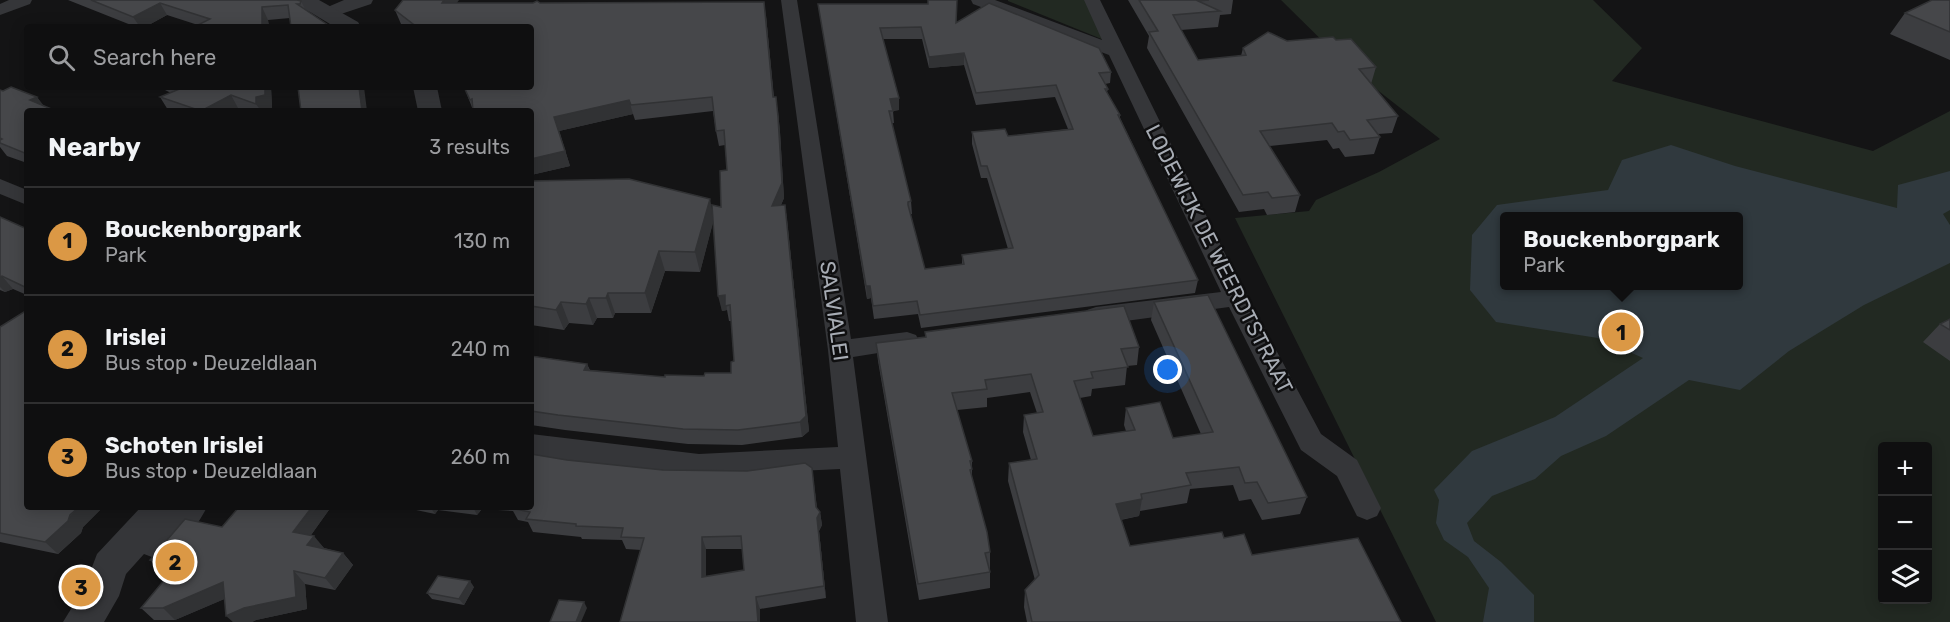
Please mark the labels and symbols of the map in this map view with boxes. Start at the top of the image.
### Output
street label: LODEWIJK DE WEERDTSTRAAT [1141,120,1298,397]
street label: SALVIALEI [815,259,854,362]
pin: 1 [1602,310,1640,354]
your location [1153,355,1182,384]
pin: 2 [156,540,195,584]
pin: 3 [62,564,100,610]

